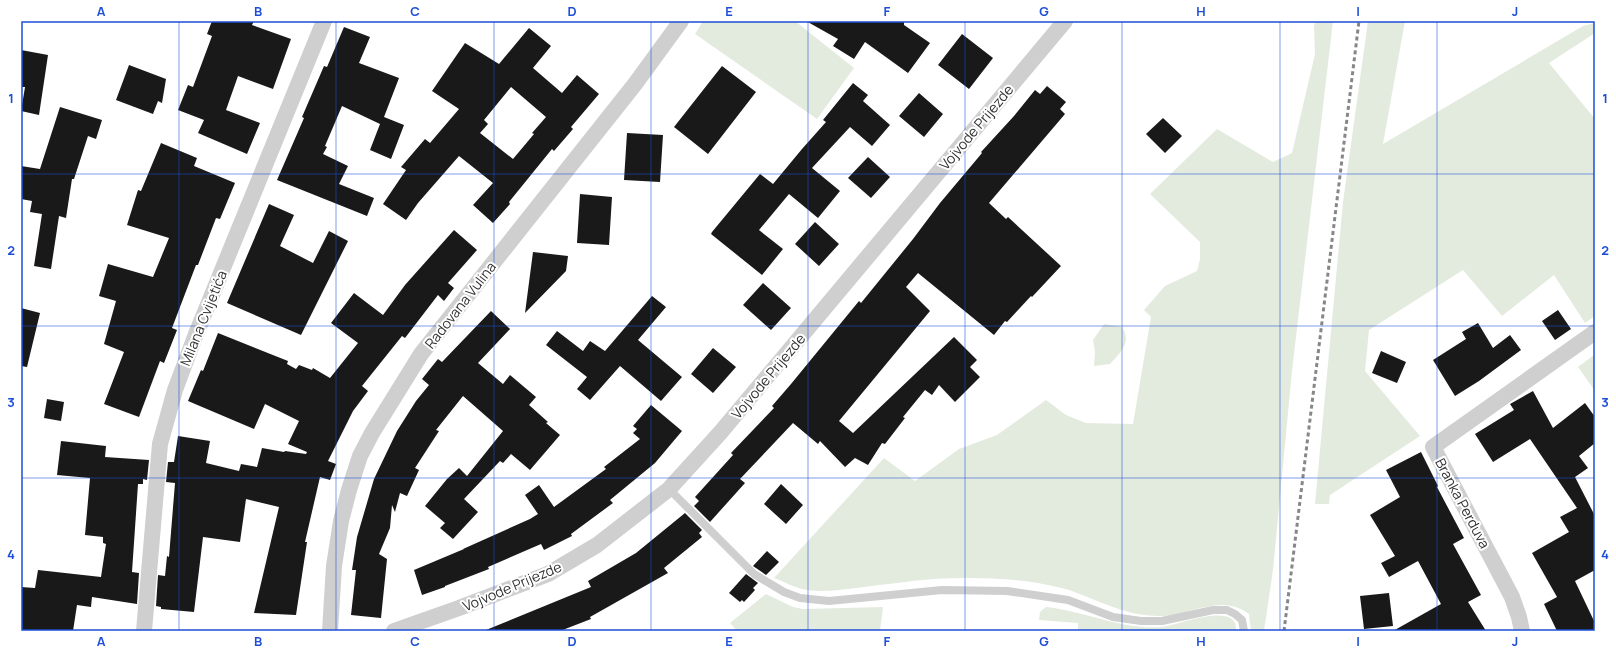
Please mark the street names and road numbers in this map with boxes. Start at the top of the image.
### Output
street label: Vojvode Prijezde [935,80,1017,174]
street label: Radovana Vulina [420,258,500,352]
street label: Milana Cvijetića [175,267,231,369]
street label: Vojvode Prijezde [727,329,809,423]
street label: Branka Perduva [1431,455,1495,551]
street label: Vojvode Prijezde [460,557,564,615]

